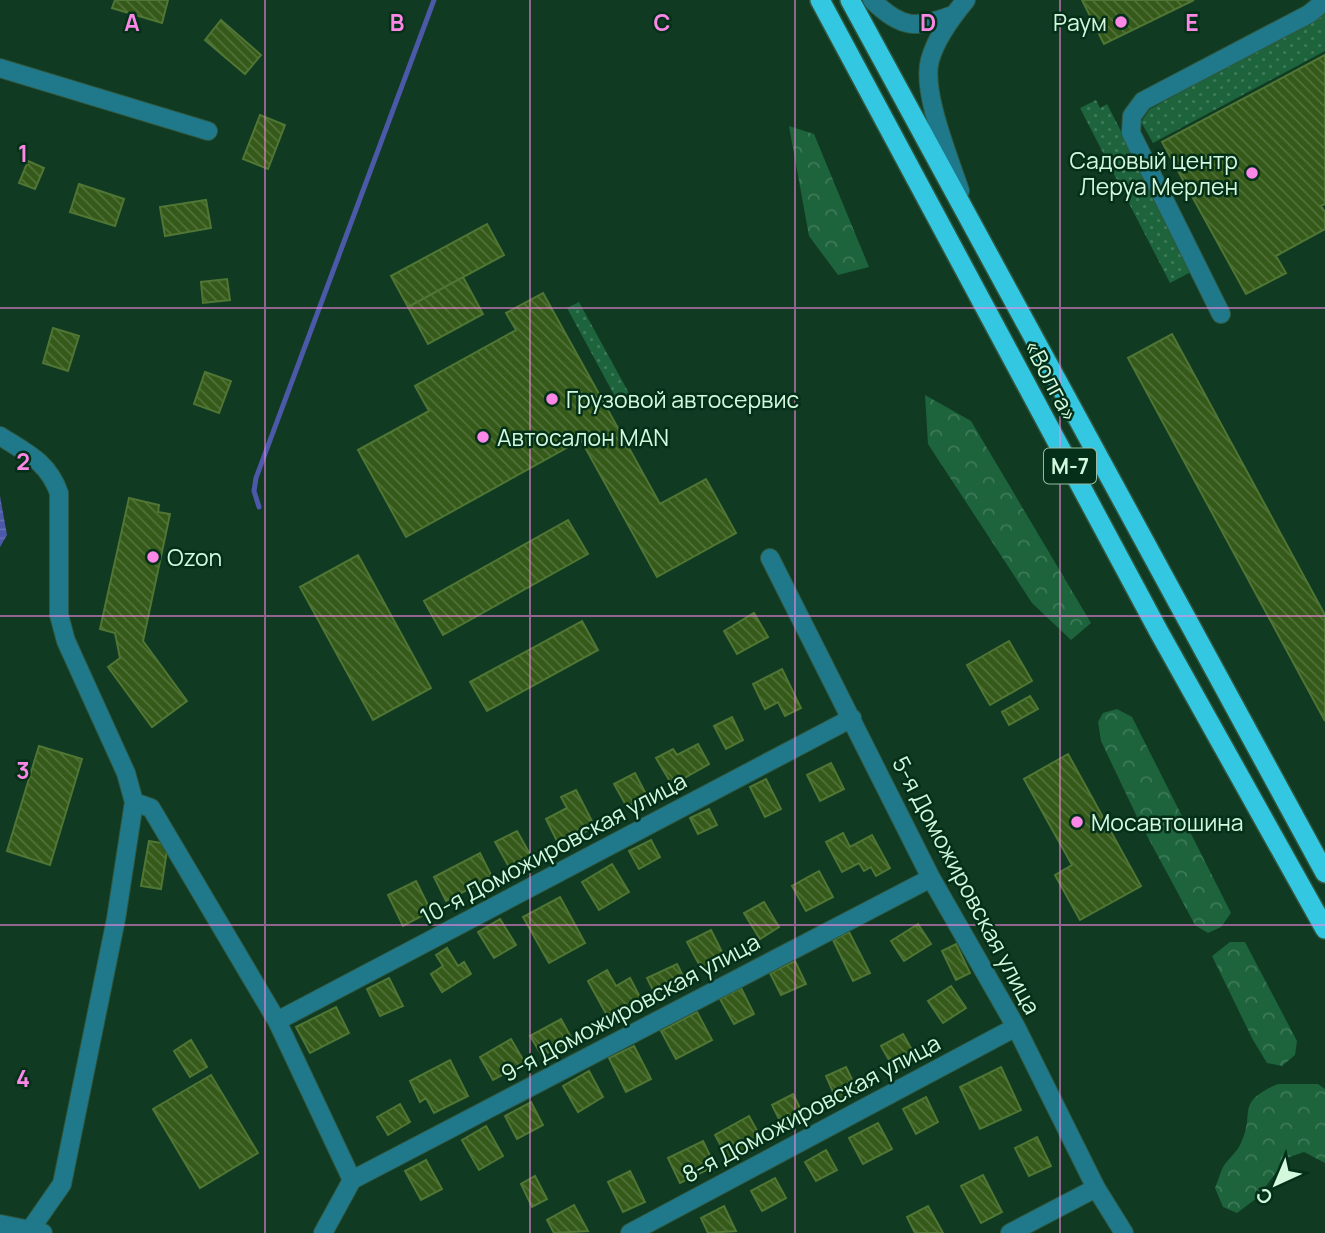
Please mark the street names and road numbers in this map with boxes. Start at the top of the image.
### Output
street label: «Волга» [1017,333,1087,427]
road number: М-7 [1044,448,1096,484]
street label: 5-я Доможировская улица [885,750,1049,1020]
street label: 10-я Доможировская улица [414,764,692,932]
street label: 9-я Доможировская улица [495,925,765,1089]
street label: 8-я Доможировская улица [676,1026,946,1190]

